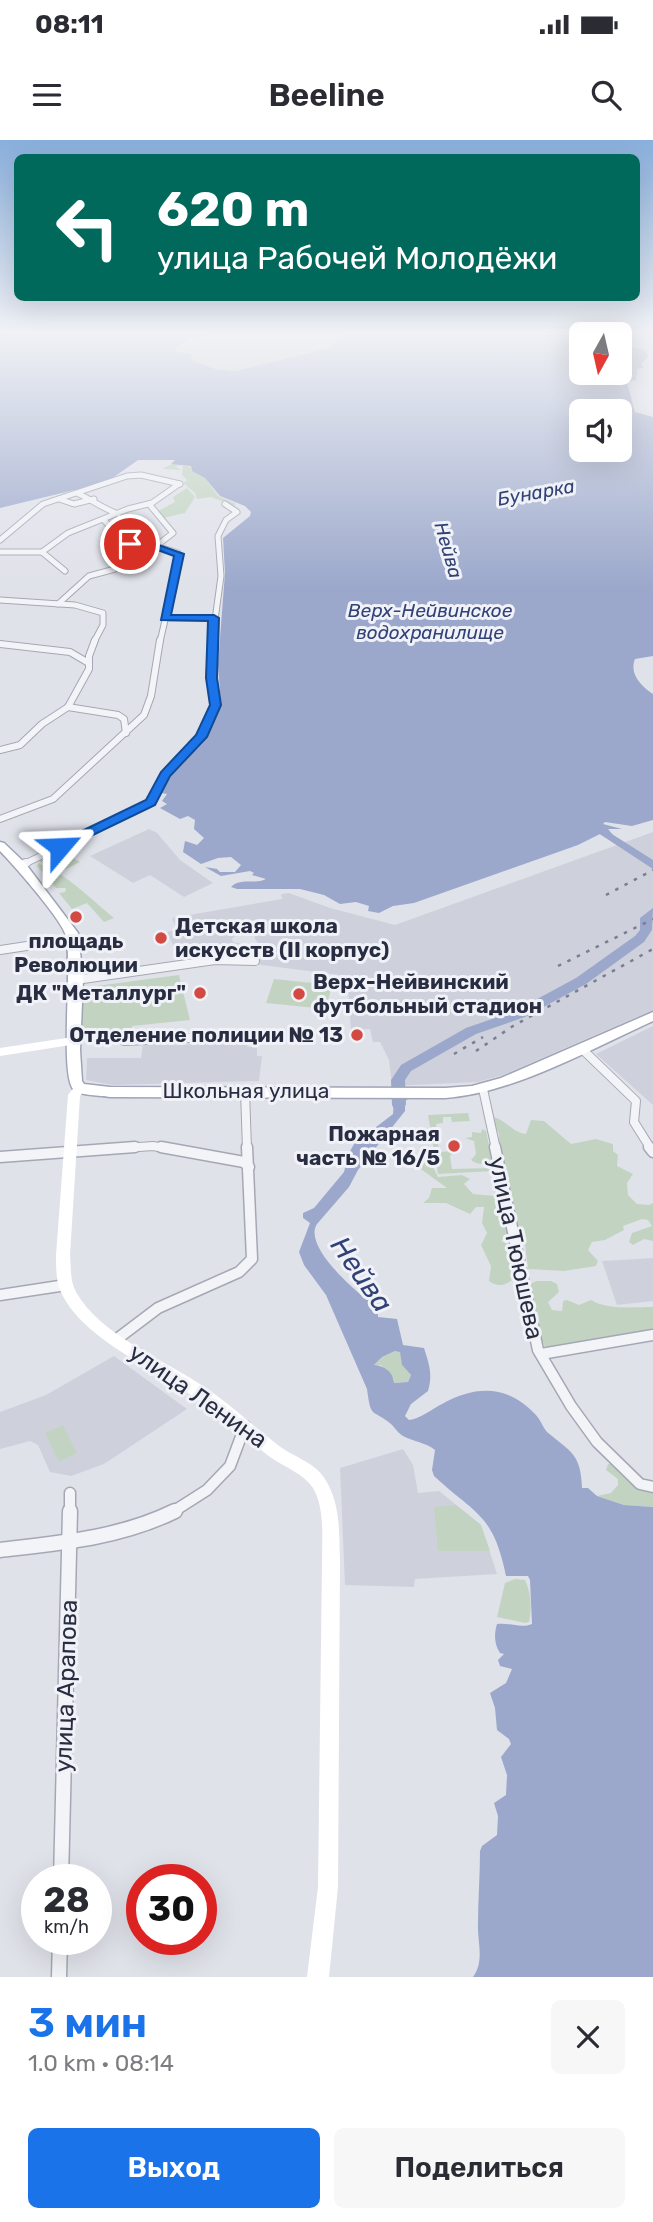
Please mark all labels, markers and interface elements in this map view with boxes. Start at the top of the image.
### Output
text: 08:11 [35,9,104,40]
icon: menu [28,76,66,114]
text: Beeline [268,76,385,114]
icon: search [587,76,625,114]
text: 620 m [157,180,309,238]
icon: left [42,182,133,273]
text: улица Рабочей Молодёжи [157,239,557,277]
north arrow [569,322,632,385]
map controls [569,322,632,462]
button: sound [569,399,632,462]
water label: Бунарка [496,474,576,511]
pin [100,514,160,574]
water label: Нейва [430,519,467,581]
icon: arrive [111,525,149,563]
water label: Верх-Нейвинское водохранилище [348,599,513,644]
position arrow [23,810,97,884]
marker: площадь Революции [68,909,84,925]
place label: Детская школа искусств (II корпус) [175,913,389,962]
place label: площадь Революции [14,928,138,977]
marker: Детская школа искусств (II корпус) [153,930,169,946]
place label: Верх-Нейвинский футбольный стадион [313,969,542,1018]
place label: ДК "Металлург" [16,980,186,1005]
marker: ДК "Металлург" [192,985,208,1001]
marker: Верх-Нейвинский футбольный стадион [291,986,307,1002]
place label: Отделение полиции № 13 [69,1022,343,1047]
marker: Отделение полиции № 13 [349,1027,365,1043]
street label: Школьная улица [163,1078,329,1103]
place label: Пожарная часть № 16/5 [296,1121,440,1170]
marker: Пожарная часть № 16/5 [446,1138,462,1154]
street label: улица Тююшева [483,1154,549,1342]
water label: Нейва [324,1230,399,1318]
street label: улица Ленина [123,1338,273,1454]
street label: улица Арапова [49,1599,83,1773]
speed limit sign: 30 [126,1864,217,1955]
text: 28 [43,1879,90,1921]
text: km/h [44,1916,89,1938]
text: 3 мин [28,1998,147,2048]
button: close [551,2000,625,2074]
text: 1.0 km · 08:14 [28,2049,174,2077]
button: Выход [28,2128,320,2208]
button: Поделиться [334,2128,625,2208]

